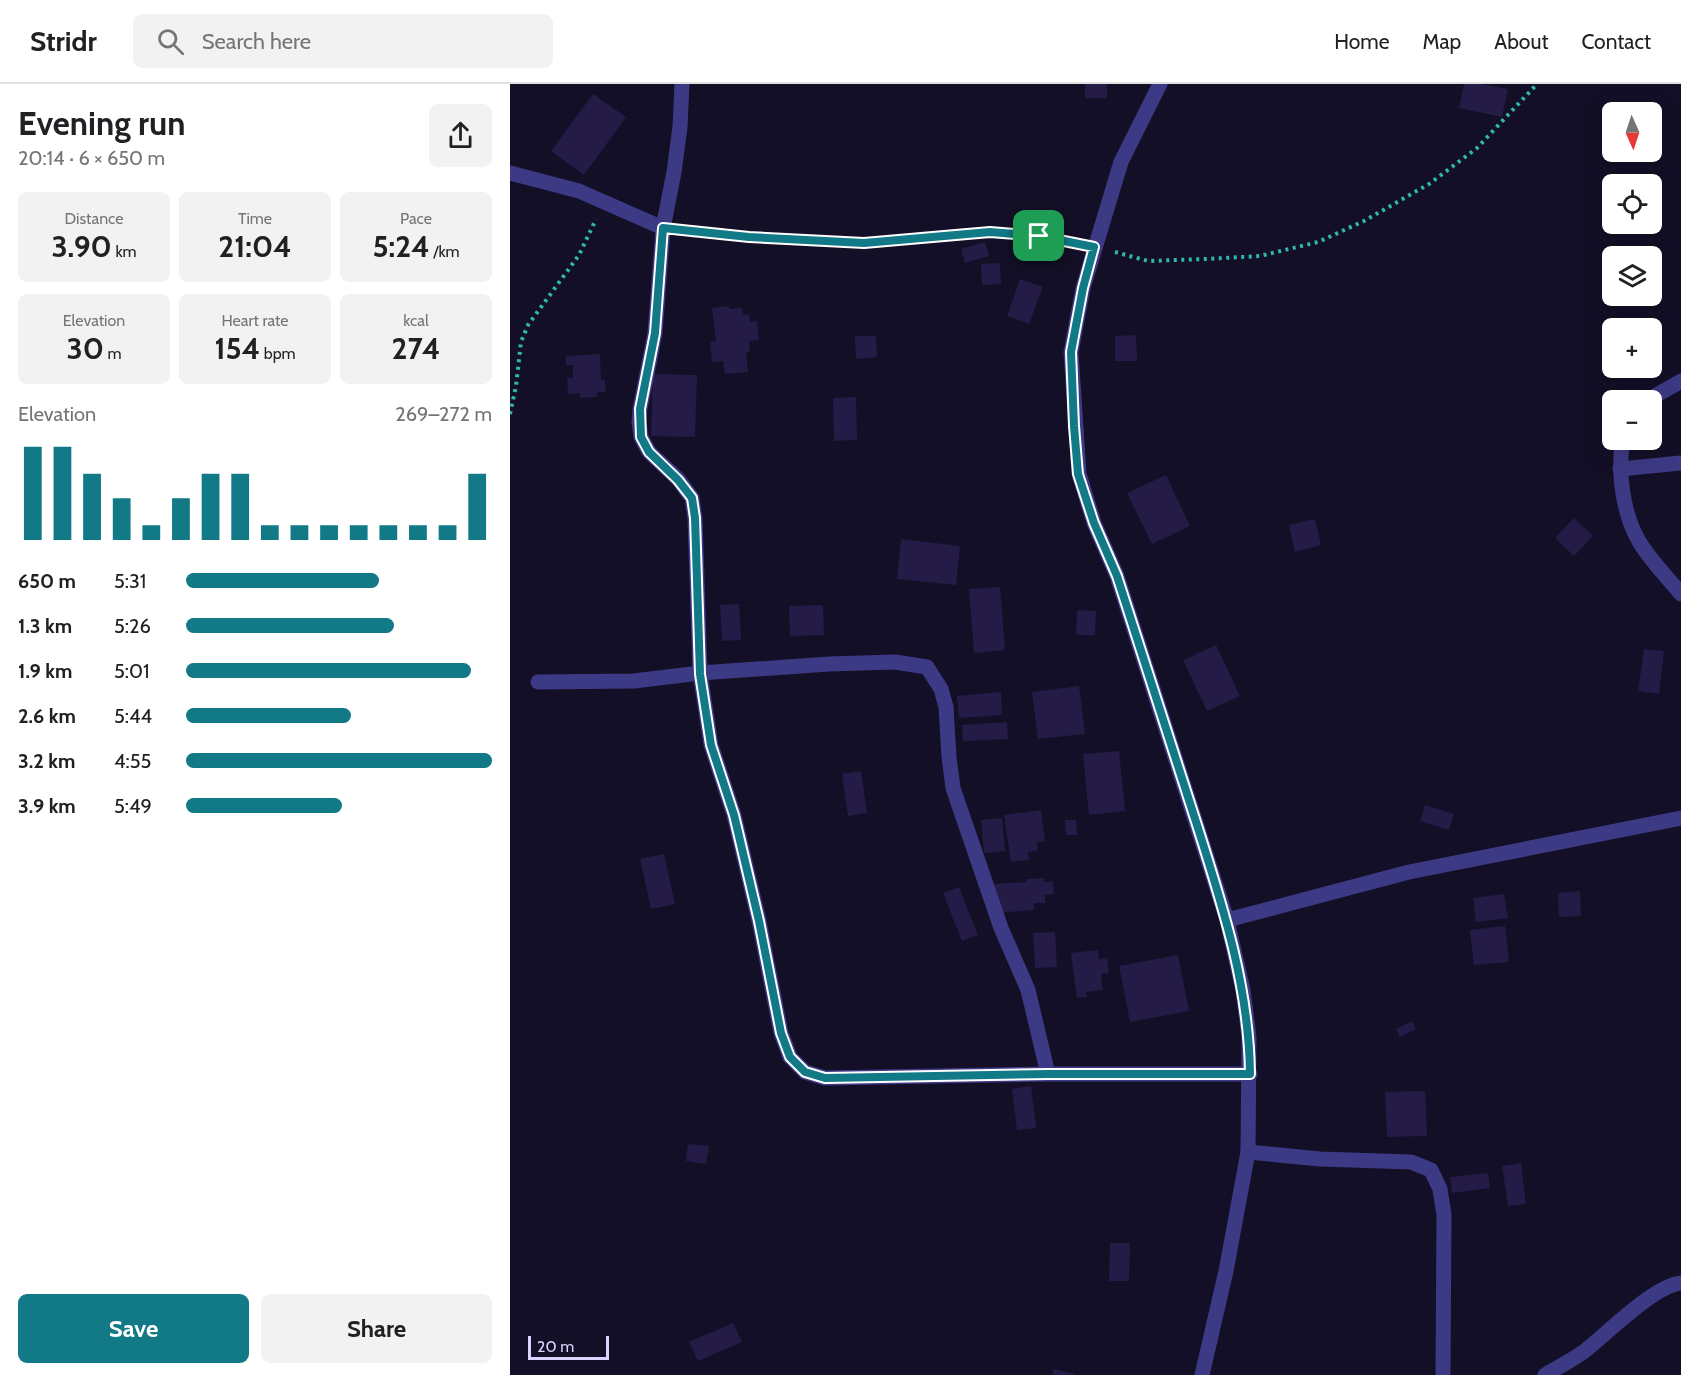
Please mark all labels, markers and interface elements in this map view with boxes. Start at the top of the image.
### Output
search box [133,14,553,68]
text: Stridr [30,24,97,58]
icon: search [154,25,187,58]
text: Search here [202,28,311,55]
text: Home [1334,29,1390,54]
text: Map [1423,29,1461,54]
text: About [1494,29,1548,54]
text: Contact [1581,29,1651,54]
north arrow [1602,102,1662,162]
map controls [1602,102,1662,450]
text: Evening run [18,103,185,143]
button: share [429,104,492,167]
text: 20:14 · 6 × 650 m [18,146,165,170]
button: locate [1602,174,1662,234]
text: Distance [65,209,123,228]
text: Time [238,209,272,228]
text: Pace [400,209,432,228]
pin [1013,210,1064,261]
icon: arrive [1022,219,1055,252]
text: 3.90 [51,228,112,265]
text: 21:04 [218,228,292,265]
text: 5:24 [372,228,430,265]
text: km [112,242,137,261]
text: /km [430,242,460,261]
button: layers [1602,246,1662,306]
text: Elevation [63,311,125,330]
text: Heart rate [222,311,288,330]
text: kcal [403,311,429,330]
button: + [1602,318,1662,378]
text: 30 [67,330,104,367]
text: 154 [214,330,260,367]
text: 274 [392,330,440,367]
text: m [104,344,122,363]
text: bpm [260,344,296,363]
button: − [1602,390,1662,450]
text: Elevation [18,402,96,426]
text: 269–272 m [395,402,492,426]
text: 650 m [18,569,76,593]
text: 5:31 [114,569,146,593]
text: 1.3 km [18,614,72,638]
text: 5:26 [114,614,151,638]
text: 1.9 km [18,659,72,683]
text: 5:01 [114,659,149,683]
text: 2.6 km [18,704,76,728]
text: 5:44 [114,704,152,728]
text: 3.2 km [18,749,75,773]
text: 4:55 [114,749,151,773]
text: 3.9 km [18,794,76,818]
text: 5:49 [114,794,152,818]
button: Save [18,1294,249,1363]
button: Share [261,1294,492,1363]
scale bar [528,1333,609,1360]
text: 20 m [537,1337,574,1356]

